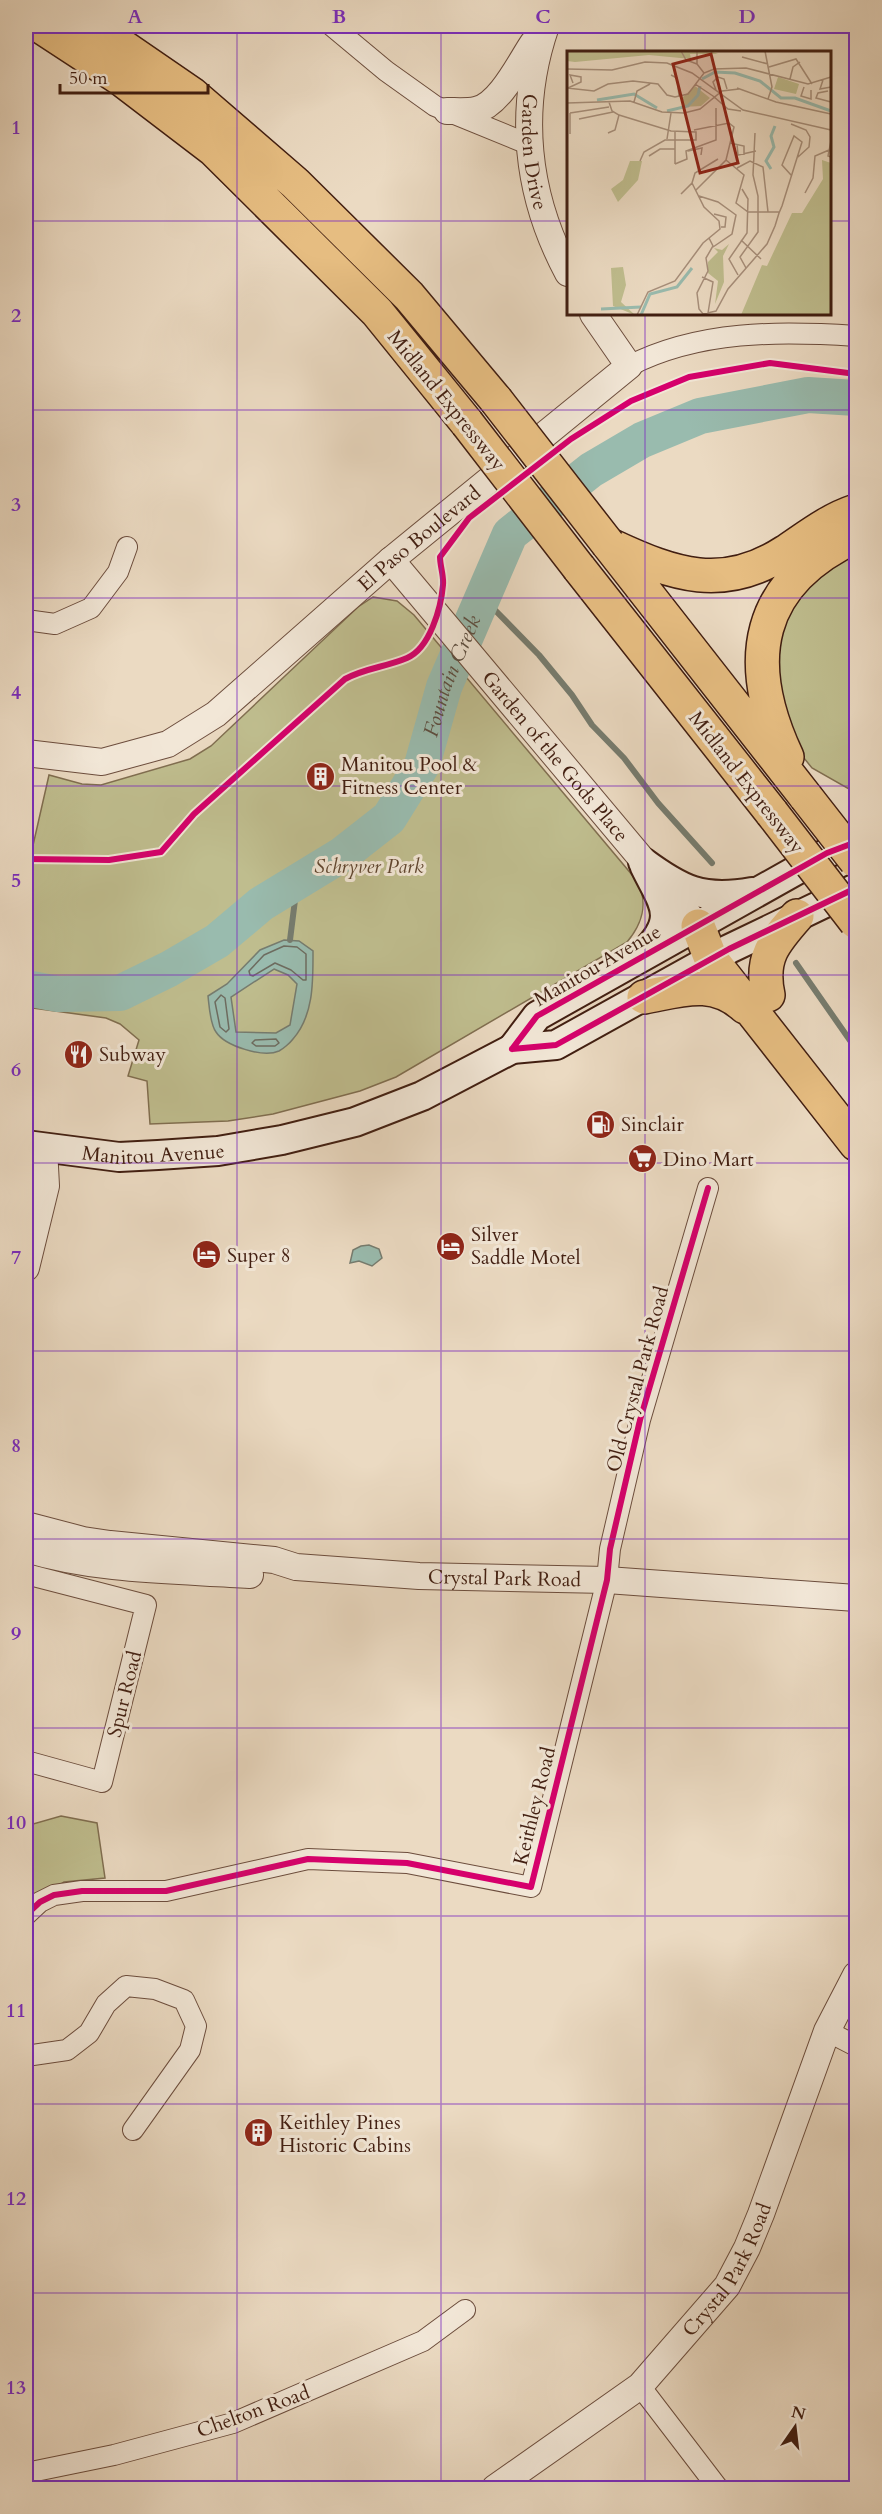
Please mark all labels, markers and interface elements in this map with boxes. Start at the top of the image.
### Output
text: A [127,3,143,30]
text: B [332,3,346,30]
text: C [535,3,551,30]
text: D [738,3,756,30]
inset map [567,51,831,315]
scale bar [60,57,208,95]
text: 50 m [69,66,108,91]
street label: Garden Drive [515,93,554,213]
text: 1 [11,114,21,141]
text: 2 [11,302,21,329]
street label: Midland Expressway [381,324,512,477]
street label: El Paso Boulevard [352,479,487,598]
text: 3 [11,491,21,518]
water label: Fountain Creek [417,610,488,740]
street label: Garden of the Gods Place [476,665,635,848]
text: 4 [11,679,21,706]
street label: Midland Expressway [682,705,811,860]
place label: Manitou Pool & Fitness Center [341,751,478,801]
building icon: Manitou Pool & Fitness Center [304,760,336,792]
park label: Schryver Park [314,853,424,880]
text: 5 [11,867,21,894]
street label: Manitou Avenue [529,918,666,1013]
restaurant icon: Subway [62,1038,94,1070]
place label: Subway [99,1041,166,1068]
text: 6 [11,1056,21,1083]
fuel station icon: Sinclair [584,1108,616,1140]
place label: Sinclair [621,1111,684,1138]
street label: Manitou Avenue [80,1137,227,1171]
supermarket icon: Dino Mart [626,1143,658,1175]
place label: Dino Mart [663,1146,754,1173]
place label: Silver Saddle Motel [471,1221,581,1271]
hotel icon: Silver Saddle Motel [434,1230,466,1262]
hotel icon: Super 8 [190,1239,222,1271]
place label: Super 8 [227,1242,291,1269]
text: 7 [11,1244,21,1271]
street label: Old Crystal Park Road [600,1283,675,1475]
text: 8 [11,1432,21,1459]
street label: Crystal Park Road [428,1563,582,1593]
text: 9 [11,1620,21,1647]
street label: Spur Road [101,1648,148,1740]
street label: Keithley Road [507,1744,562,1868]
text: 10 [6,1809,26,1836]
text: 11 [6,1997,26,2024]
place label: Keithley Pines Historic Cabins [279,2109,411,2159]
building icon: Keithley Pines Historic Cabins [242,2117,274,2149]
text: 12 [6,2185,26,2212]
street label: Crystal Park Road [676,2199,778,2342]
text: 13 [6,2374,26,2401]
street label: Chelton Road [193,2378,314,2444]
north arrow [765,2397,825,2457]
text: N [789,2401,808,2426]

